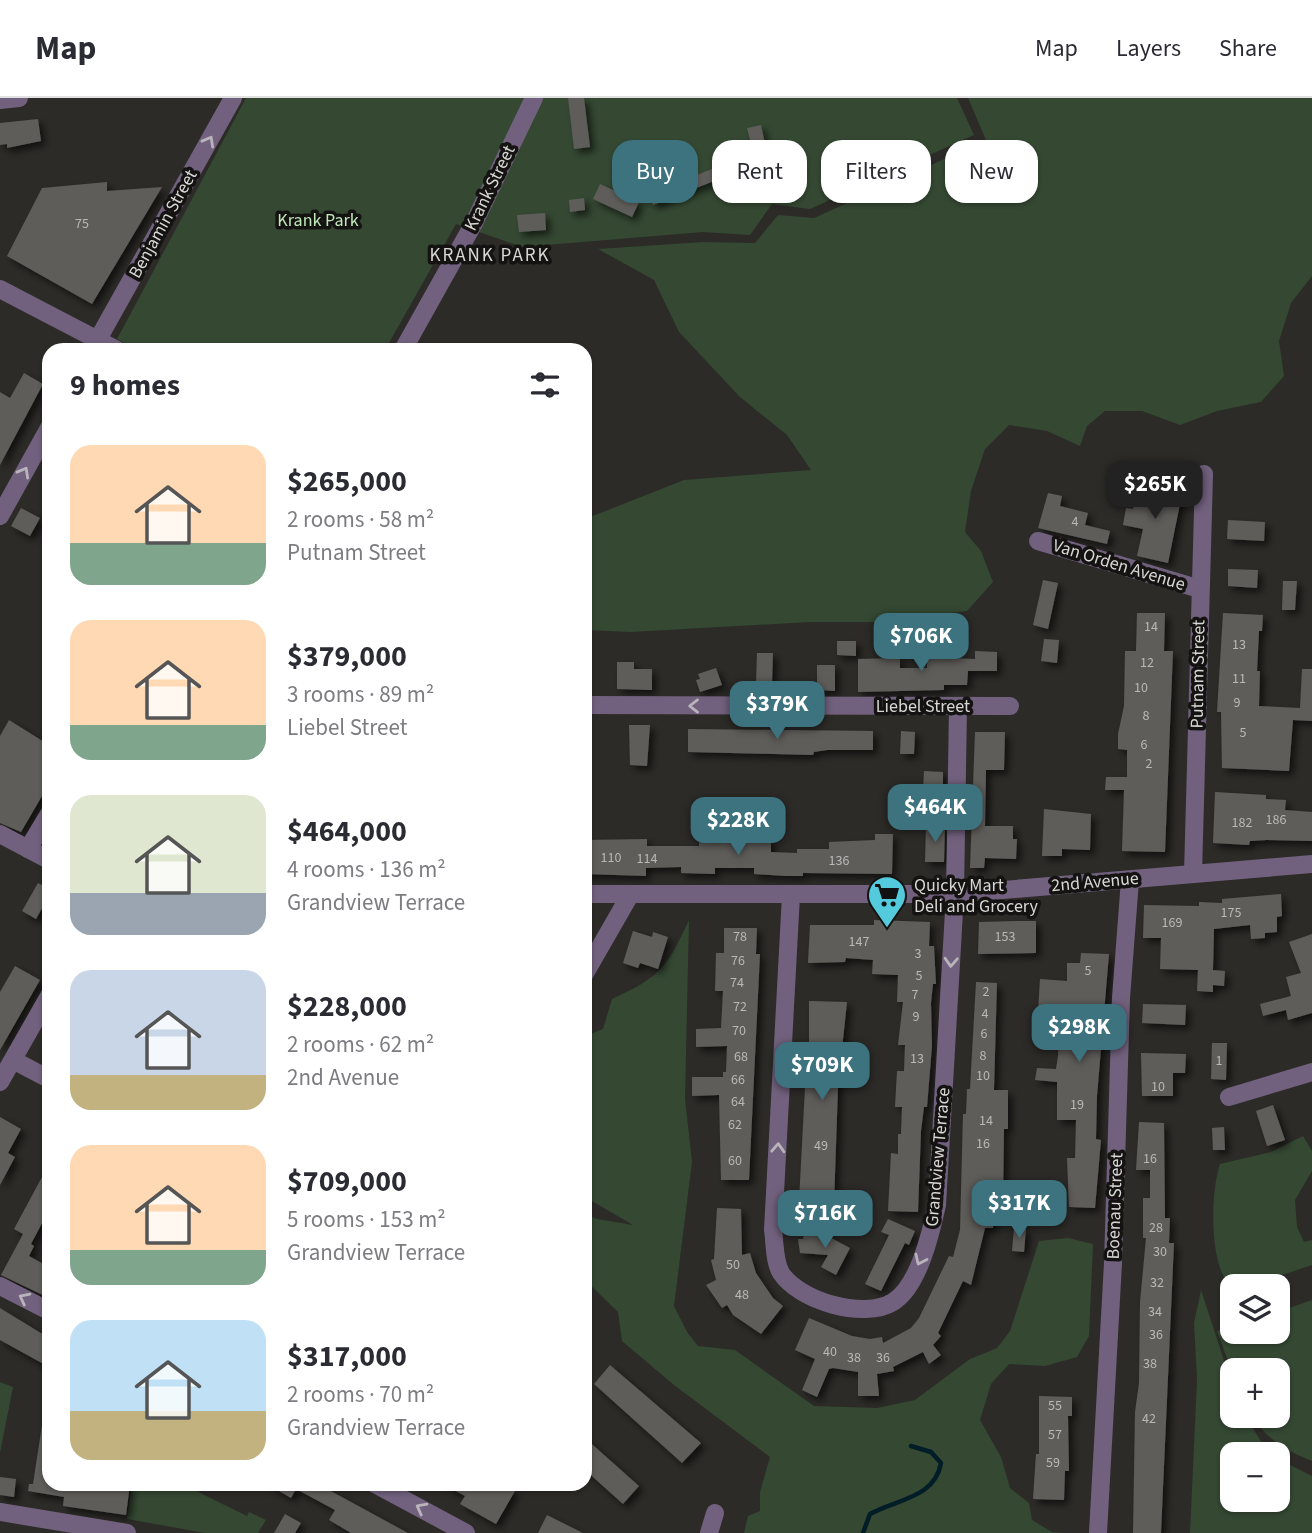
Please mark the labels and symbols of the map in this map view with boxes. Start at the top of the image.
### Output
one-way arrow [201,135,214,148]
street label: Krank Street [458,141,522,235]
street label: Benjamin Street [123,165,203,283]
park label: Krank Park [277,208,359,233]
house number: 75 [75,214,89,234]
district label: KRANK PARK [429,242,551,269]
pin: $265K [1106,462,1204,521]
one-way arrow [16,466,30,479]
house number: 4 [1072,512,1079,532]
street label: Van Orden Avenue [1050,533,1188,597]
pin: $706K [872,614,970,673]
house number: 14 [1144,617,1158,637]
street label: Putnam Street [1185,619,1211,729]
house number: 13 [1232,635,1246,655]
house number: 12 [1140,653,1154,673]
house number: 11 [1232,669,1246,689]
house number: 10 [1134,678,1148,698]
pin: $379K [728,682,826,741]
house number: 9 [1234,693,1241,713]
street label: Liebel Street [876,694,970,719]
one-way arrow [688,698,699,713]
house number: 8 [1143,706,1150,726]
house number: 5 [1240,723,1247,743]
house number: 6 [1141,735,1148,755]
house number: 2 [1146,754,1153,774]
pin: $464K [886,784,984,844]
pin: $228K [689,798,787,857]
house number: 186 [1266,810,1286,830]
house number: 182 [1232,813,1252,833]
house number: 110 [601,848,621,868]
house number: 114 [637,849,657,869]
house number: 136 [829,851,849,871]
street label: 2nd Avenue [1050,866,1140,898]
place label: Quicky Mart Deli and Grocery [914,873,1039,919]
supermarket icon: Quicky Mart Deli and Grocery [866,874,908,929]
house number: 175 [1221,903,1241,923]
house number: 169 [1162,913,1182,933]
house number: 78 [733,927,747,947]
house number: 153 [995,927,1015,947]
house number: 147 [849,932,869,952]
house number: 3 [915,944,922,964]
house number: 76 [731,951,745,971]
one-way arrow [944,957,959,968]
house number: 5 [1085,961,1092,981]
house number: 5 [916,966,923,986]
house number: 74 [730,973,744,993]
house number: 2 [983,982,990,1002]
house number: 7 [912,985,919,1005]
house number: 72 [733,997,747,1017]
house number: 4 [982,1004,989,1024]
pin: $298K [1030,1004,1128,1064]
house number: 9 [913,1007,920,1027]
house number: 70 [732,1021,746,1041]
house number: 6 [981,1024,988,1044]
pin: $709K [773,1042,871,1102]
house number: 8 [980,1046,987,1066]
house number: 68 [734,1047,748,1067]
house number: 13 [910,1049,924,1069]
house number: 1 [1216,1051,1223,1071]
house number: 10 [976,1066,990,1086]
house number: 66 [731,1070,745,1090]
house number: 10 [1151,1077,1165,1097]
street label: Grandview Terrace [919,1086,957,1228]
house number: 64 [731,1092,745,1112]
house number: 19 [1070,1095,1084,1115]
house number: 14 [979,1111,993,1131]
house number: 62 [728,1115,742,1135]
house number: 16 [976,1134,990,1154]
house number: 49 [814,1136,828,1156]
one-way arrow [770,1142,785,1153]
house number: 16 [1143,1149,1157,1169]
house number: 60 [728,1151,742,1171]
street label: Boenau Street [1101,1152,1129,1260]
pin: $317K [970,1180,1068,1240]
pin: $716K [776,1190,874,1250]
house number: 28 [1149,1218,1163,1238]
house number: 30 [1153,1242,1167,1262]
one-way arrow [914,1253,928,1265]
house number: 50 [726,1255,740,1275]
house number: 32 [1150,1273,1164,1293]
house number: 48 [735,1285,749,1305]
one-way arrow [19,1293,32,1307]
house number: 34 [1148,1302,1162,1322]
house number: 36 [1149,1325,1163,1345]
house number: 40 [823,1342,837,1362]
house number: 38 [847,1348,861,1368]
house number: 36 [876,1348,890,1368]
house number: 38 [1143,1354,1157,1374]
house number: 55 [1048,1396,1062,1416]
house number: 42 [1142,1409,1156,1429]
house number: 57 [1048,1425,1062,1445]
house number: 59 [1046,1453,1060,1473]
one-way arrow [416,1503,428,1517]

